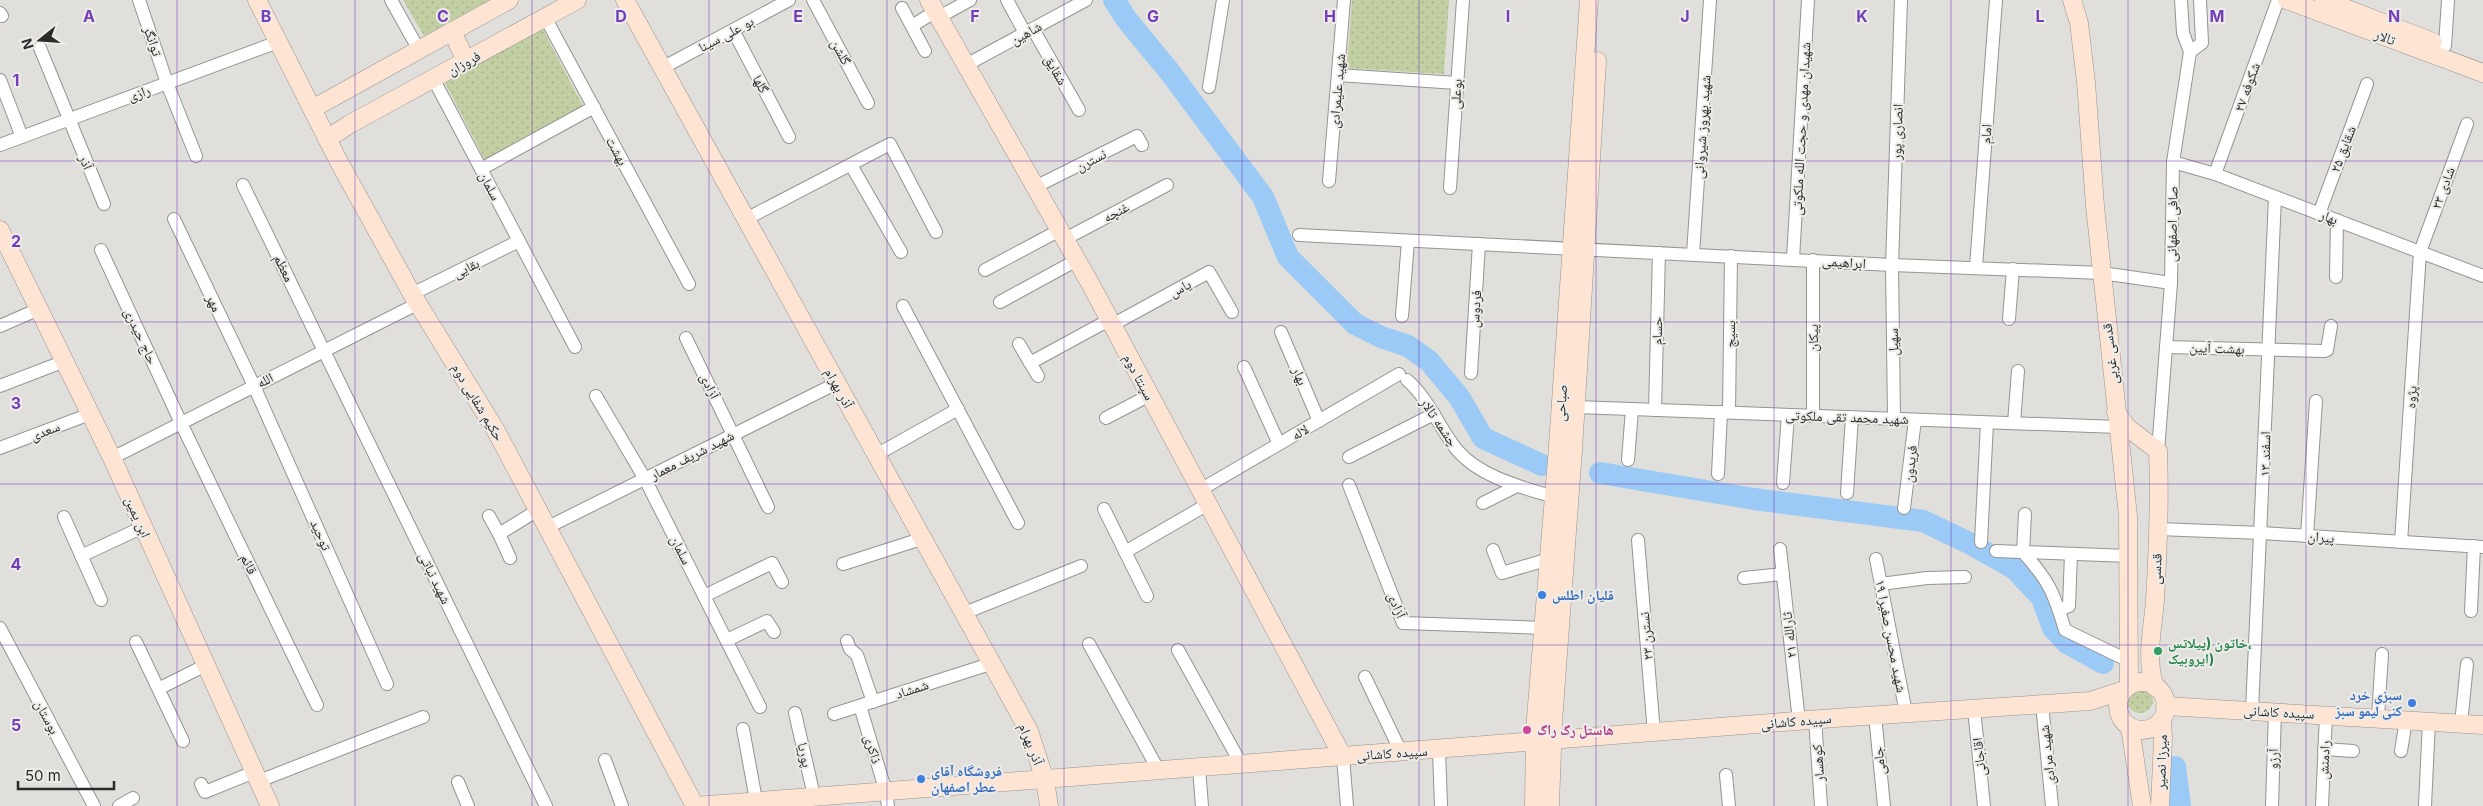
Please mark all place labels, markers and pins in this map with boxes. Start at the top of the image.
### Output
place label: قلیان اطلس [1552,586,1614,604]
marker: قلیان اطلس [1536,589,1548,601]
place label: خاتون (پیلاتس، ایروبیک) [2168,634,2252,668]
marker: خاتون (پیلاتس، ایروبیک) [2152,645,2164,657]
place label: سبزی خرد کنی لیمو سبز [2334,686,2402,720]
marker: سبزی خرد کنی لیمو سبز [2406,697,2418,709]
place label: هاستل رگ راگ [1537,721,1614,739]
marker: هاستل رگ راگ [1521,724,1533,736]
place label: فروشگاه آقای عطر اصفهان [931,762,1002,796]
marker: فروشگاه آقای عطر اصفهان [915,773,927,785]

